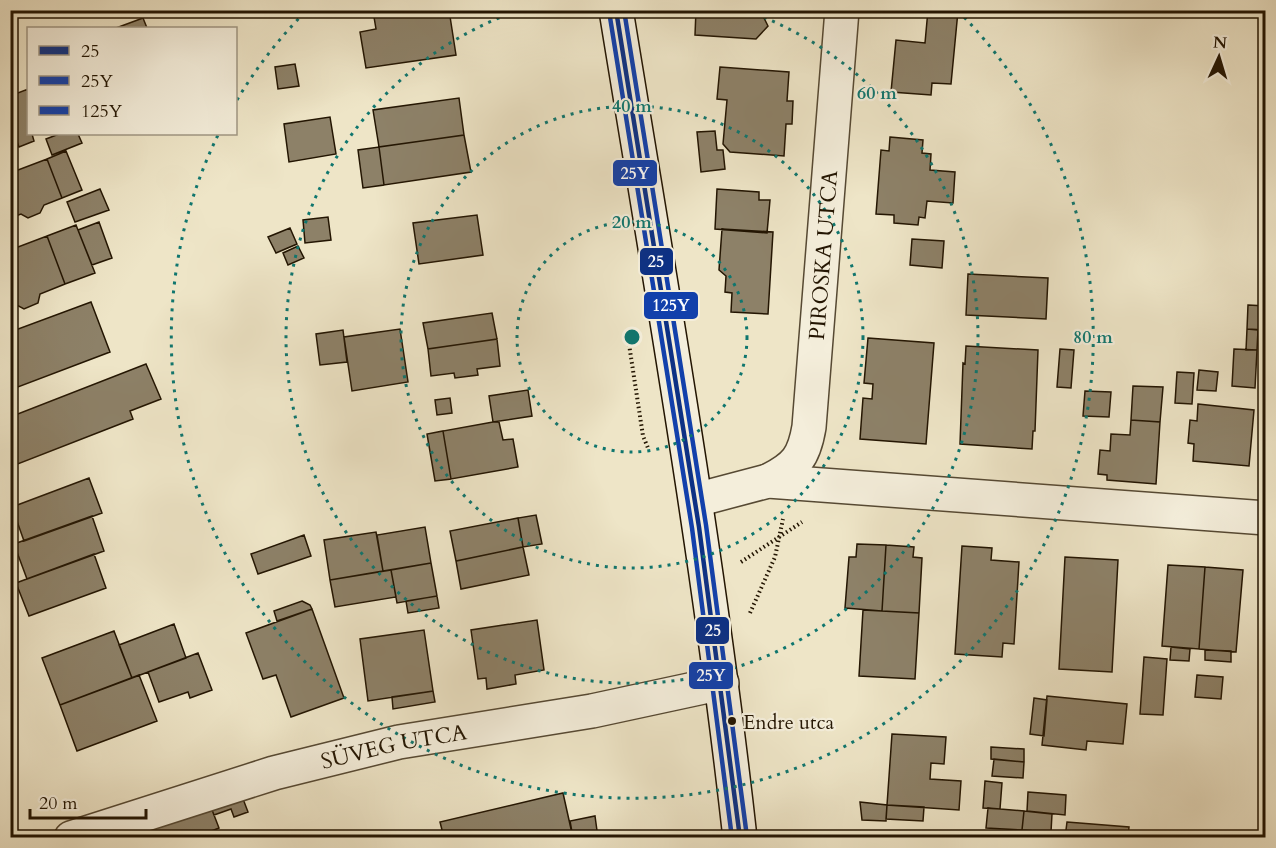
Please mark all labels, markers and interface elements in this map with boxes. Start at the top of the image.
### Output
legend [27,27,237,135]
north arrow [1189,27,1249,87]
text: N [1212,32,1228,54]
text: 25 [81,39,99,64]
text: 25Y [81,69,113,94]
text: 60 m [857,81,897,106]
text: 40 m [612,94,652,119]
text: 125Y [81,99,123,124]
line badge: 25Y [612,159,658,187]
text: 25Y [620,163,650,185]
street label: PIROSKA UTCA [802,169,845,341]
text: 20 m [612,210,652,235]
line badge: 25 [639,247,674,276]
text: 25 [648,251,664,273]
line badge: 125Y [643,291,699,320]
text: 125Y [652,295,690,317]
text: 80 m [1073,325,1113,350]
centre of rings [622,327,642,347]
line badge: 25 [695,616,730,645]
text: 25 [705,620,721,642]
line badge: 25Y [688,661,734,690]
text: 25Y [696,665,726,687]
place label: Endre utca [743,709,835,736]
marker: Endre utca [726,715,738,727]
street label: SÜVEG UTCA [318,717,469,777]
scale bar [30,782,146,820]
text: 20 m [39,791,78,816]

